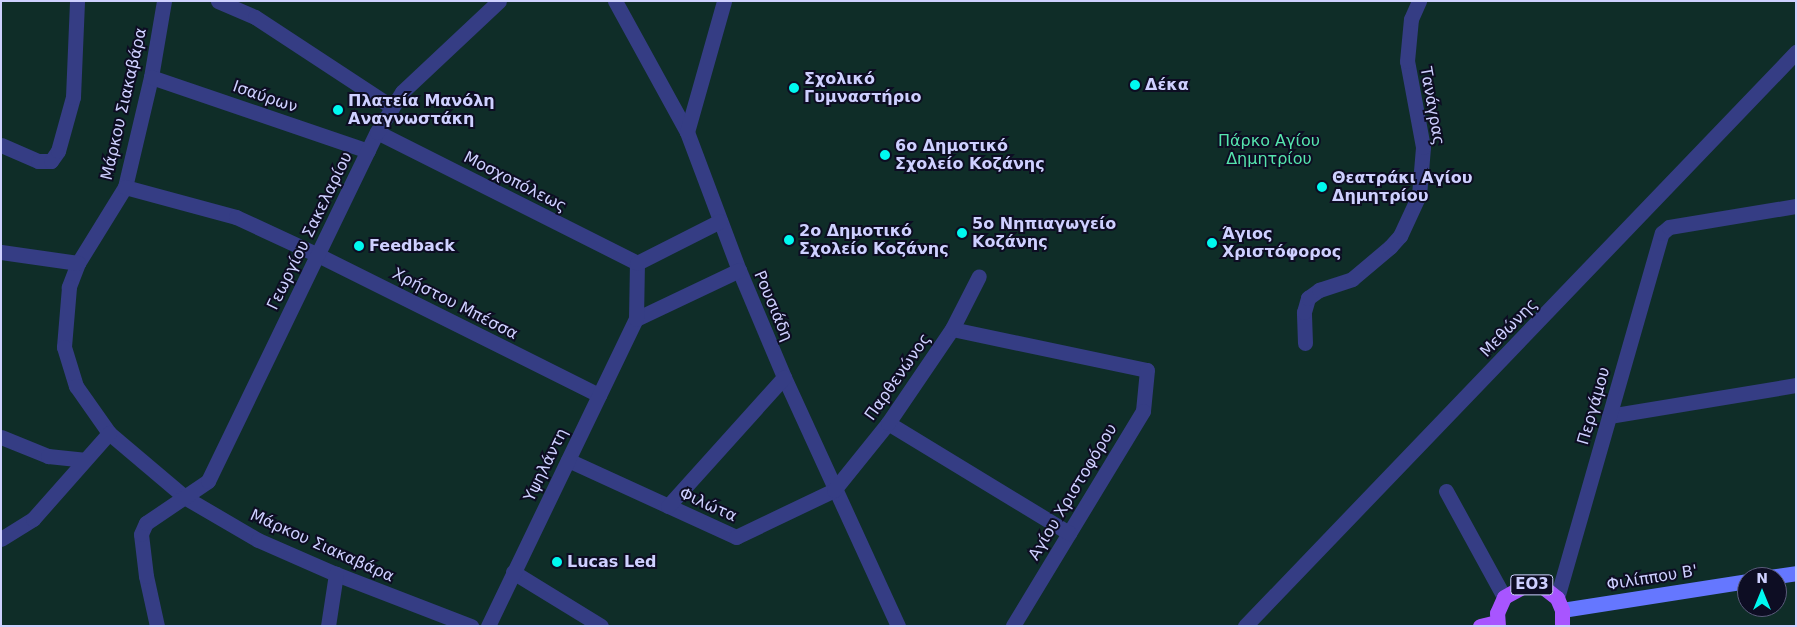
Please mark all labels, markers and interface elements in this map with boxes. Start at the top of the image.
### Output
street label: Μάρκου Σιακαβάρα [97,26,151,182]
street label: Τανάγρας [1416,65,1448,147]
place label: Σχολικό Γυμναστήριο [804,69,921,107]
place label: Δέκα [1145,75,1189,95]
street label: Ισαύρων [230,77,300,117]
marker: Δέκα [1129,79,1141,91]
marker: Σχολικό Γυμναστήριο [788,82,800,94]
place label: Πλατεία Μανόλη Αναγνωστάκη [348,91,495,129]
marker: Πλατεία Μανόλη Αναγνωστάκη [332,104,344,116]
park label: Πάρκο Αγίου Δημητρίου [1218,131,1320,169]
place label: 6ο Δημοτικό Σχολείο Κοζάνης [895,136,1045,174]
street label: Μοσχοπόλεως [460,148,570,216]
street label: Γεωργίου Σακελαρίου [263,149,357,313]
marker: 6ο Δημοτικό Σχολείο Κοζάνης [879,149,891,161]
place label: Θεατράκι Αγίου Δημητρίου [1332,168,1473,206]
marker: Θεατράκι Αγίου Δημητρίου [1316,181,1328,193]
place label: 5ο Νηπιαγωγείο Κοζάνης [972,214,1116,252]
place label: 2ο Δημοτικό Σχολείο Κοζάνης [799,221,949,259]
place label: Άγιος Χριστόφορος [1222,224,1341,262]
marker: 5ο Νηπιαγωγείο Κοζάνης [956,227,968,239]
marker: 2ο Δημοτικό Σχολείο Κοζάνης [783,234,795,246]
place label: Feedback [369,236,455,256]
marker: Άγιος Χριστόφορος [1206,237,1218,249]
marker: Feedback [353,240,365,252]
street label: Χρήστου Μπέσσα [389,264,521,344]
street label: Ρουσιάδη [750,268,796,344]
street label: Μεθώνης [1476,295,1542,361]
street label: Παρθενώνος [861,330,935,424]
street label: Περγάμου [1574,365,1614,447]
street label: Αγίου Χριστοφόρου [1025,420,1121,564]
street label: Υψηλάντη [520,425,572,505]
street label: Φιλώτα [676,484,740,526]
street label: Μάρκου Σιακαβάρα [247,506,397,586]
place label: Lucas Led [567,552,656,572]
marker: Lucas Led [551,556,563,568]
street label: Φιλίππου Β' [1605,561,1699,595]
north arrow [1737,567,1787,617]
text: N [1756,570,1768,586]
road number: ΕΟ3 [1510,572,1554,598]

